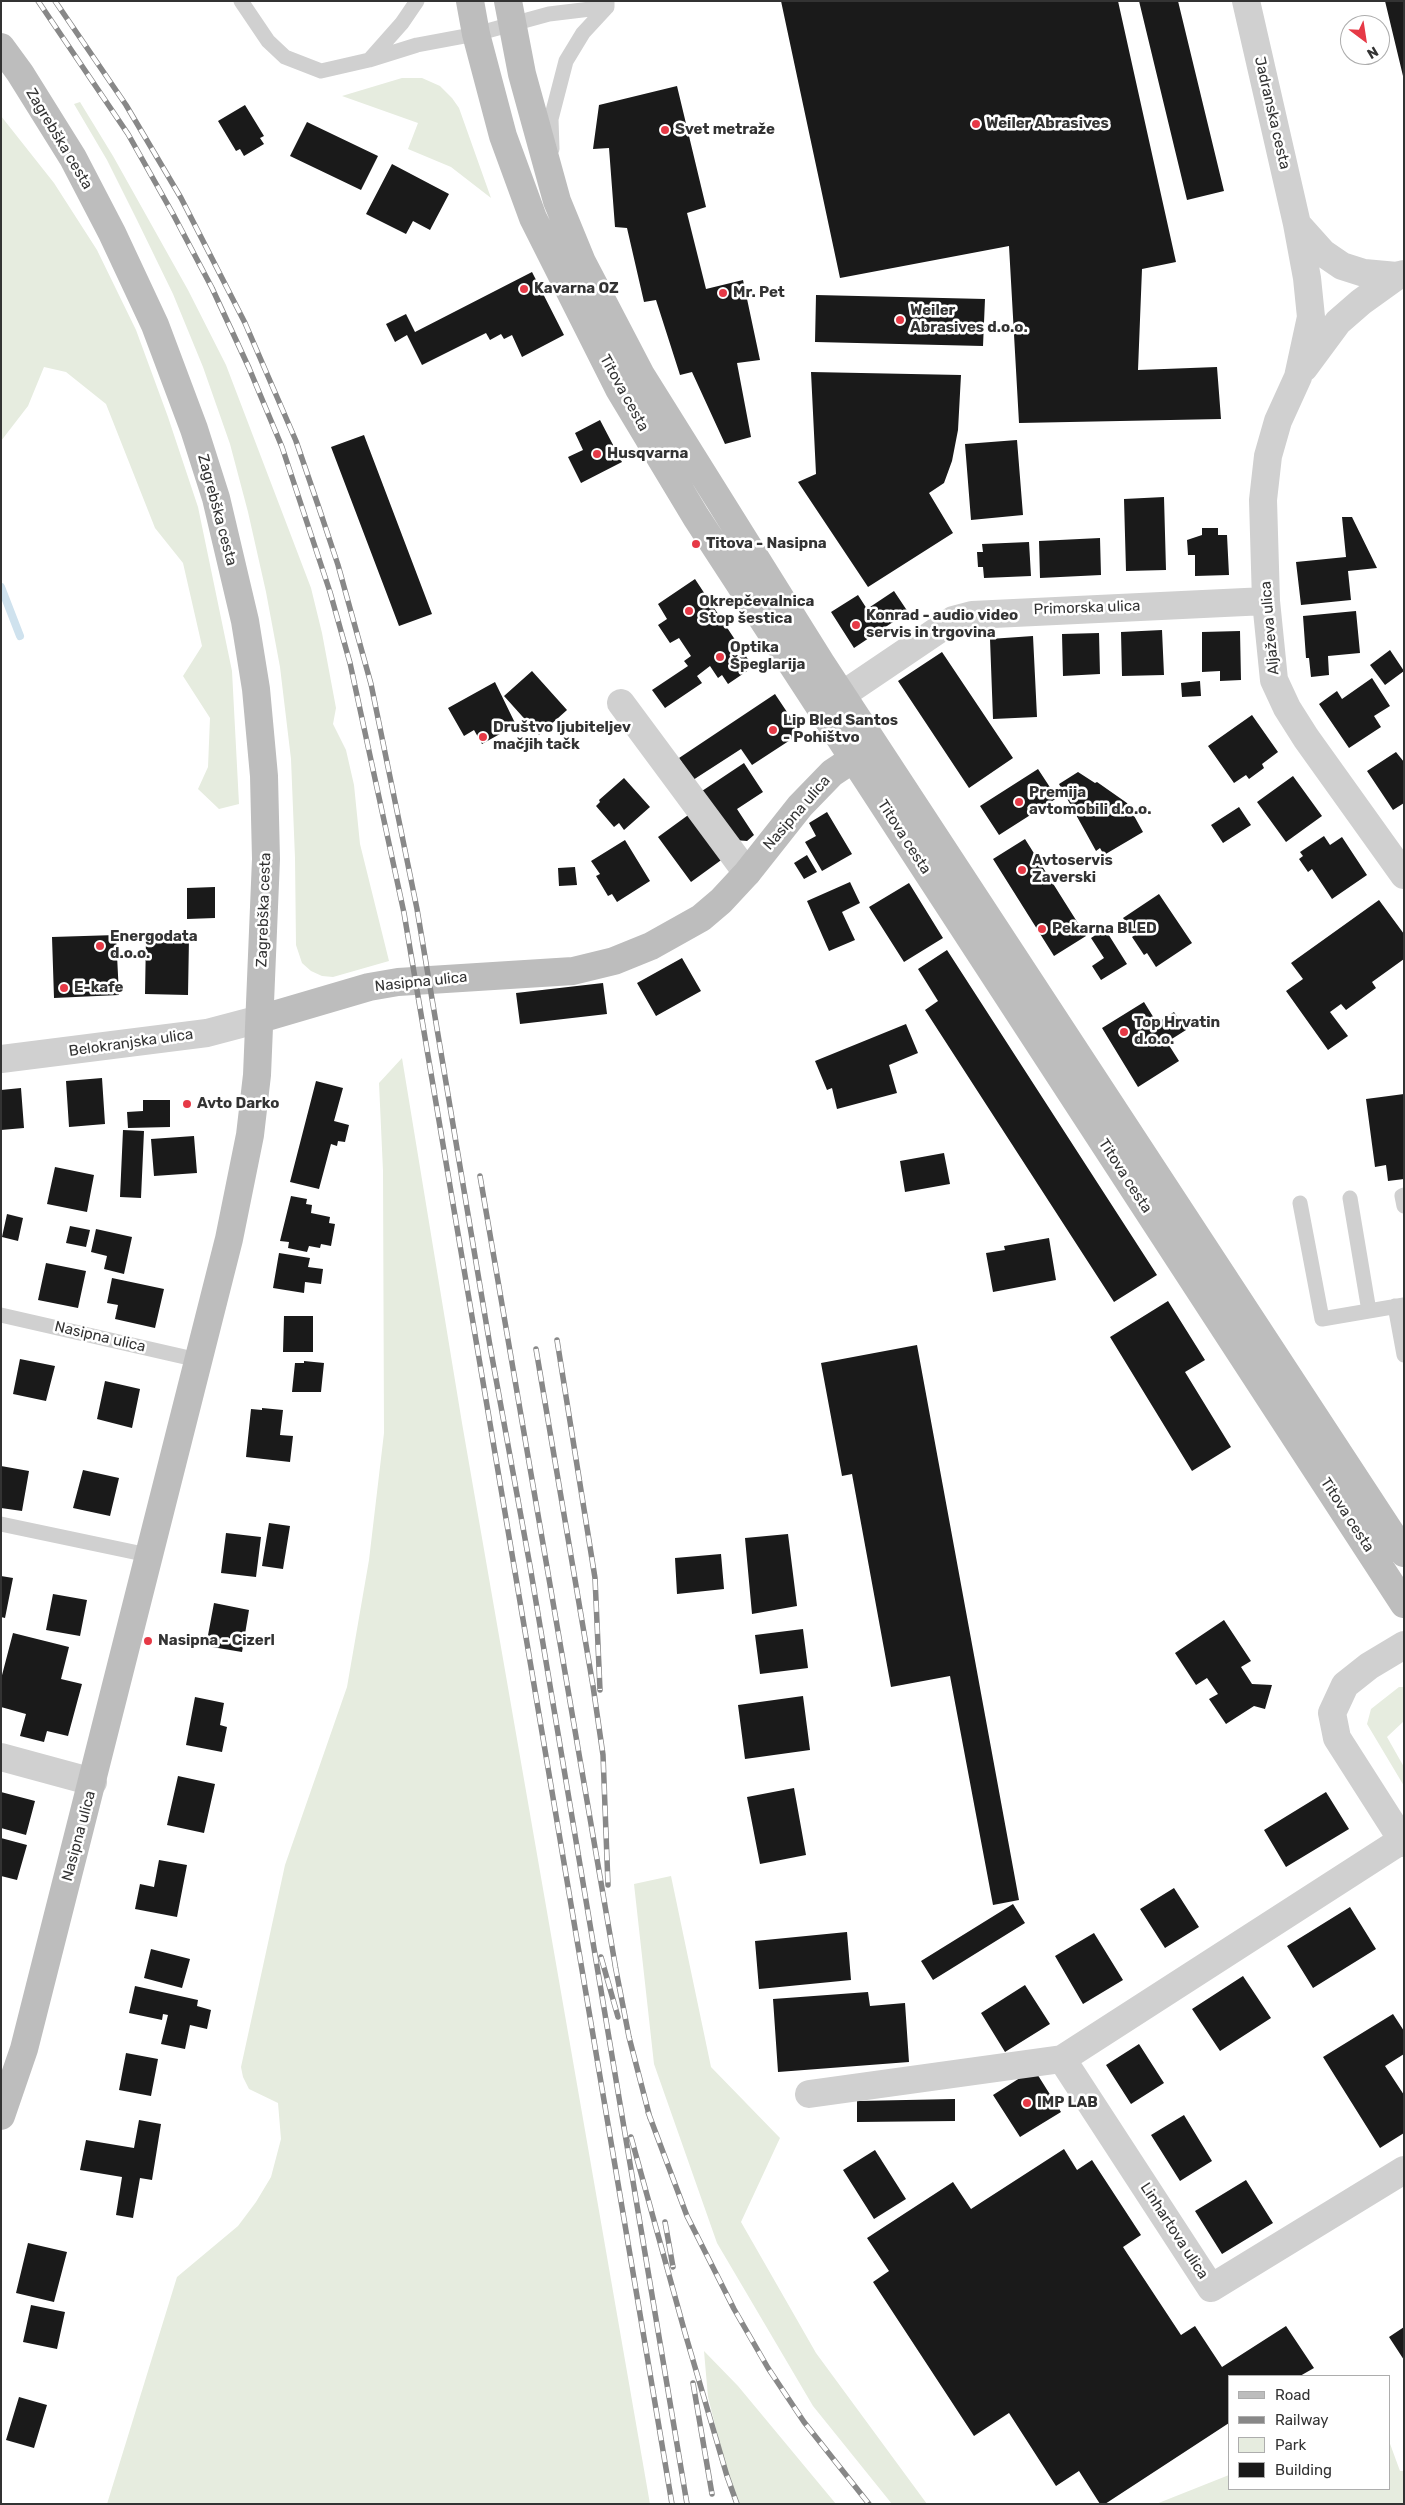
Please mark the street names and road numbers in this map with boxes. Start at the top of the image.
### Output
street label: Jadranska cesta [1250,55,1294,171]
street label: Zagrebška cesta [22,85,96,193]
street label: Titova cesta [596,352,652,434]
street label: Zagrebška cesta [193,452,241,568]
street label: Aljaževa ulica [1257,580,1283,676]
street label: Primorska ulica [1033,597,1141,619]
street label: Nasipna ulica [760,772,834,854]
street label: Titova cesta [873,796,935,878]
street label: Zagrebška cesta [253,852,275,968]
street label: Nasipna ulica [374,968,468,996]
street label: Belokranjska ulica [68,1025,194,1061]
street label: Titova cesta [1094,1135,1156,1217]
street label: Nasipna ulica [53,1318,147,1356]
street label: Titova cesta [1316,1474,1378,1556]
street label: Nasipna ulica [58,1789,100,1883]
street label: Linhartova ulica [1136,2179,1212,2283]

